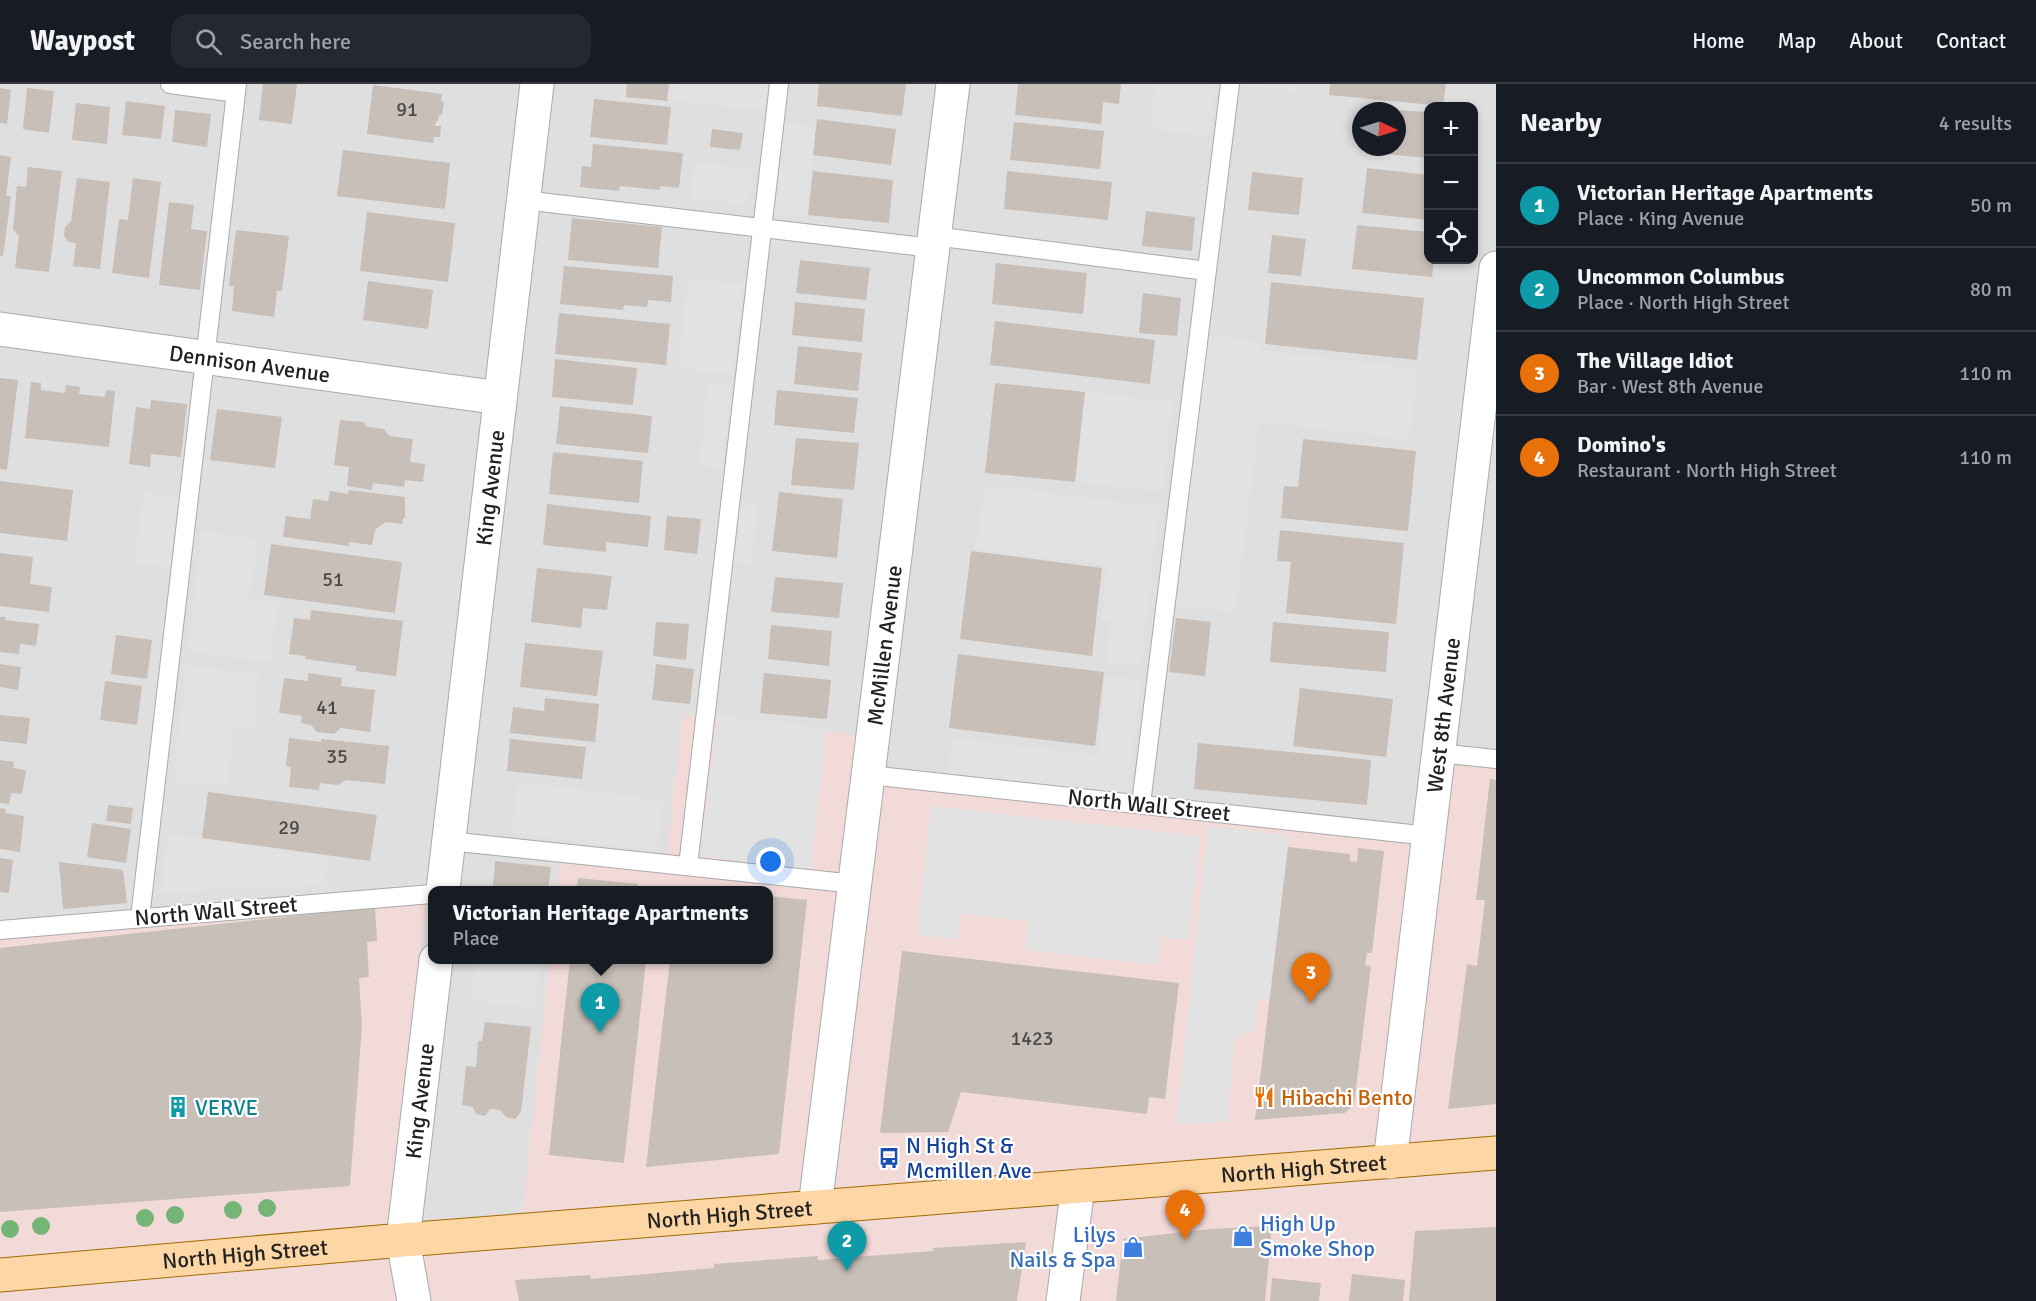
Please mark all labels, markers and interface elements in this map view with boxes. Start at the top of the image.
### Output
search box [171,14,591,68]
text: Waypost [30,24,135,58]
icon: search [192,25,225,58]
text: Search here [240,28,351,55]
text: Home [1692,28,1745,54]
text: Map [1778,28,1816,54]
text: About [1849,28,1903,54]
text: Contact [1936,28,2006,54]
house number: 91 [396,97,418,122]
north arrow [1352,102,1406,156]
map controls [1424,102,1478,264]
button: + [1424,102,1478,156]
text: Nearby [1520,107,1601,139]
text: 4 results [1939,111,2012,136]
button: − [1424,156,1478,210]
text: Victorian Heritage Apartments [1577,179,1873,206]
text: 1 [1534,193,1545,218]
text: 50 m [1970,193,2012,218]
text: Place · King Avenue [1577,206,1744,231]
button: locate [1424,210,1478,264]
text: Uncommon Columbus [1577,263,1784,290]
text: 2 [1534,277,1545,302]
text: 80 m [1970,277,2012,302]
text: Place · North High Street [1577,290,1789,315]
street label: Dennison Avenue [168,339,332,388]
text: The Village Idiot [1577,347,1733,374]
text: 3 [1534,361,1545,386]
text: 110 m [1959,361,2012,386]
text: Bar · West 8th Avenue [1577,374,1764,399]
street label: King Avenue [470,428,510,547]
text: Domino's [1577,431,1666,458]
text: 4 [1534,445,1545,470]
text: 110 m [1959,445,2012,470]
text: Restaurant · North High Street [1577,458,1837,483]
street label: McMillen Avenue [861,564,907,727]
house number: 51 [322,567,344,592]
street label: West 8th Avenue [1420,636,1466,794]
house number: 41 [316,695,338,720]
house number: 35 [326,744,348,769]
street label: North Wall Street [1066,783,1232,827]
house number: 29 [278,815,300,840]
your location [756,847,785,876]
popup [428,886,773,964]
street label: North Wall Street [133,890,299,932]
text: Victorian Heritage Apartments [452,899,749,926]
text: Place [452,926,499,951]
pin: 3 [1292,954,1330,1003]
pin: 1 [580,984,620,1033]
house number: 1423 [1010,1026,1054,1051]
street label: King Avenue [399,1042,440,1160]
place label: Hibachi Bento [1281,1084,1413,1111]
restaurant icon: Hibachi Bento [1252,1085,1276,1109]
place label: VERVE [195,1094,258,1121]
building icon: VERVE [166,1095,190,1119]
place label: N High St & Mcmillen Ave [906,1132,1032,1184]
bus stop icon: N High St & Mcmillen Ave [877,1146,901,1170]
street label: North High Street [1220,1148,1388,1188]
pin: 4 [1166,1190,1204,1240]
street label: North High Street [646,1194,814,1234]
place label: High Up Smoke Shop [1260,1210,1375,1262]
place label: Lilys Nails & Spa [1009,1221,1116,1273]
pin: 2 [828,1222,866,1271]
shop icon: High Up Smoke Shop [1231,1224,1255,1248]
street label: North High Street [161,1233,329,1274]
shop icon: Lilys Nails & Spa [1121,1235,1145,1259]

